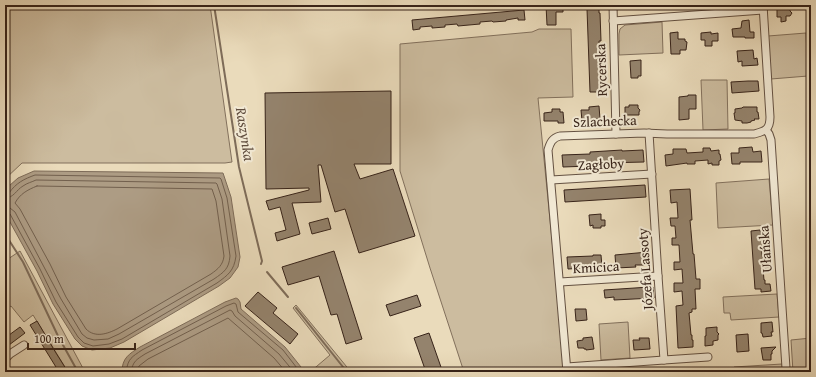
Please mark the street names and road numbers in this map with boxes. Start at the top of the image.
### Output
street label: Rycerska [590,43,612,97]
street label: Szlachecka [573,110,638,132]
street label: Zagłoby [577,153,625,175]
street label: Ułańska [753,224,777,273]
street label: Józefa Lassoty [632,227,658,313]
street label: Kmicica [572,256,620,278]

